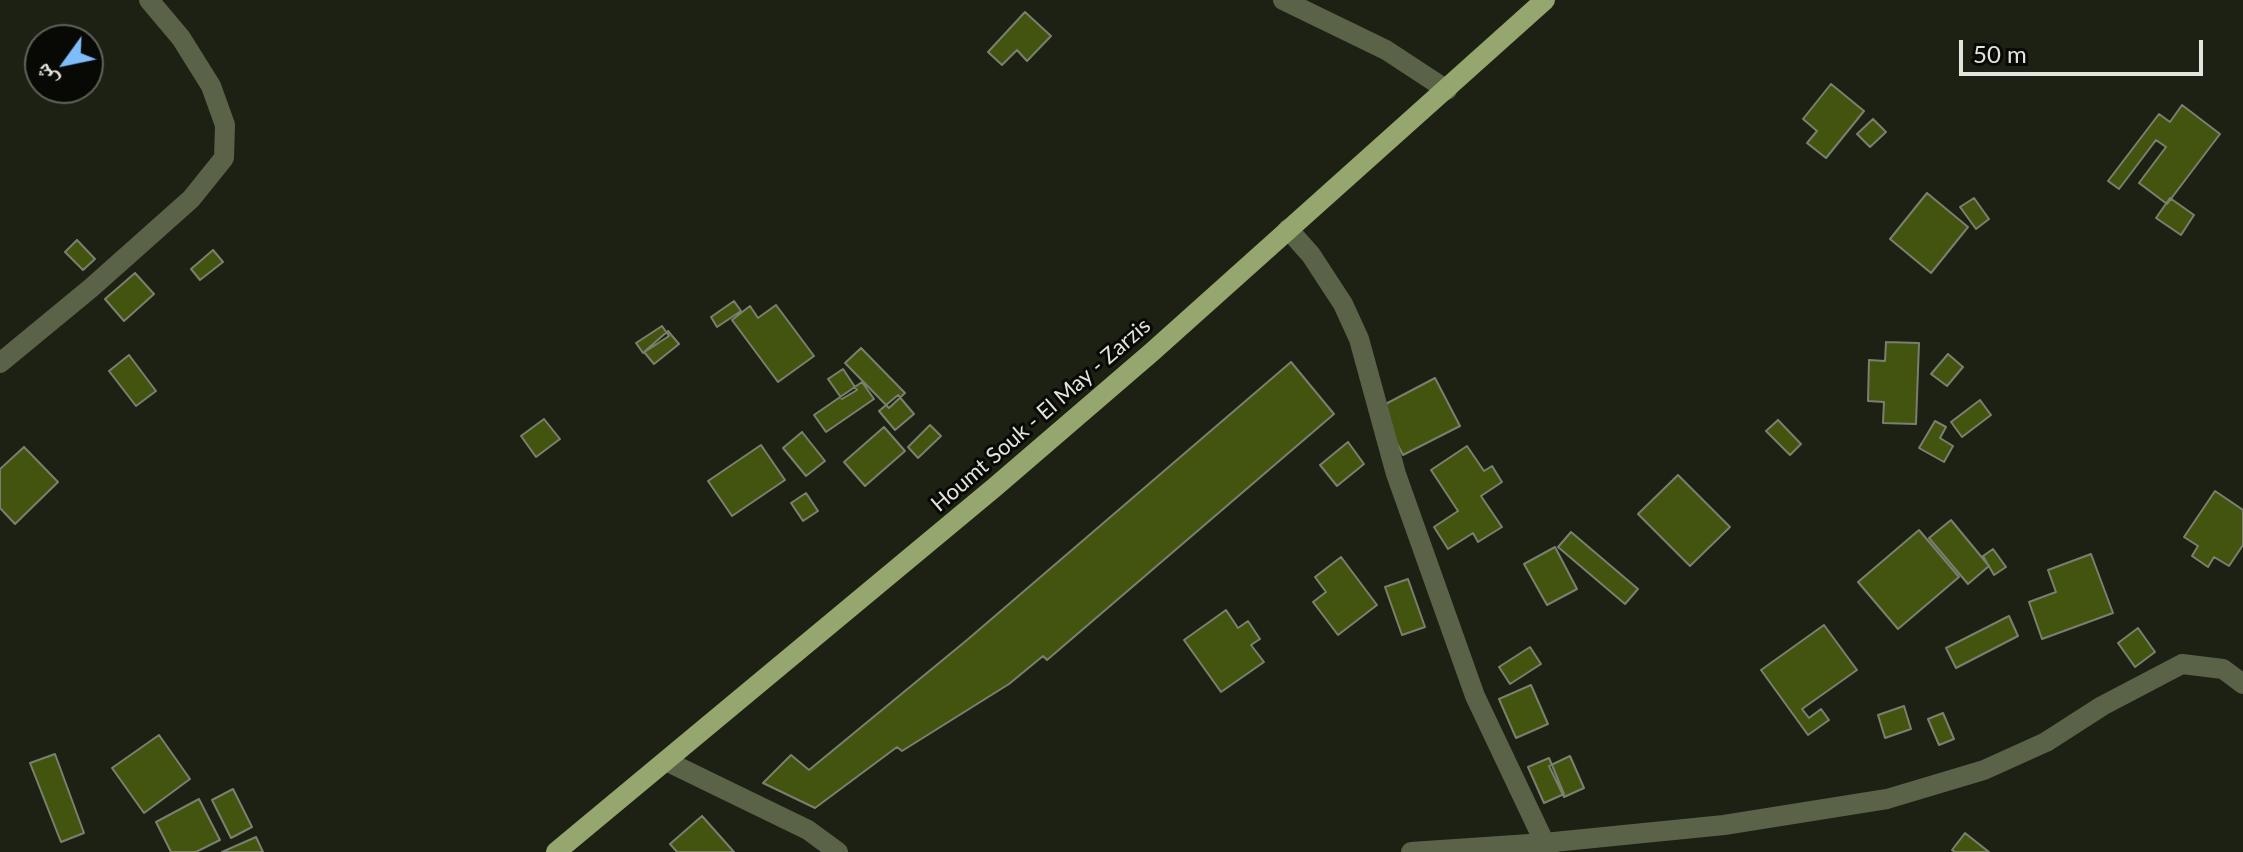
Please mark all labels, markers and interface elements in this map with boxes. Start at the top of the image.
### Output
north arrow [24,24,104,104]
scale bar [1963,24,2207,74]
text: 50 m [1973,39,2027,68]
text: ش [27,59,63,93]
street label: Houmt Souk - El May - Zarzis [926,313,1156,517]

